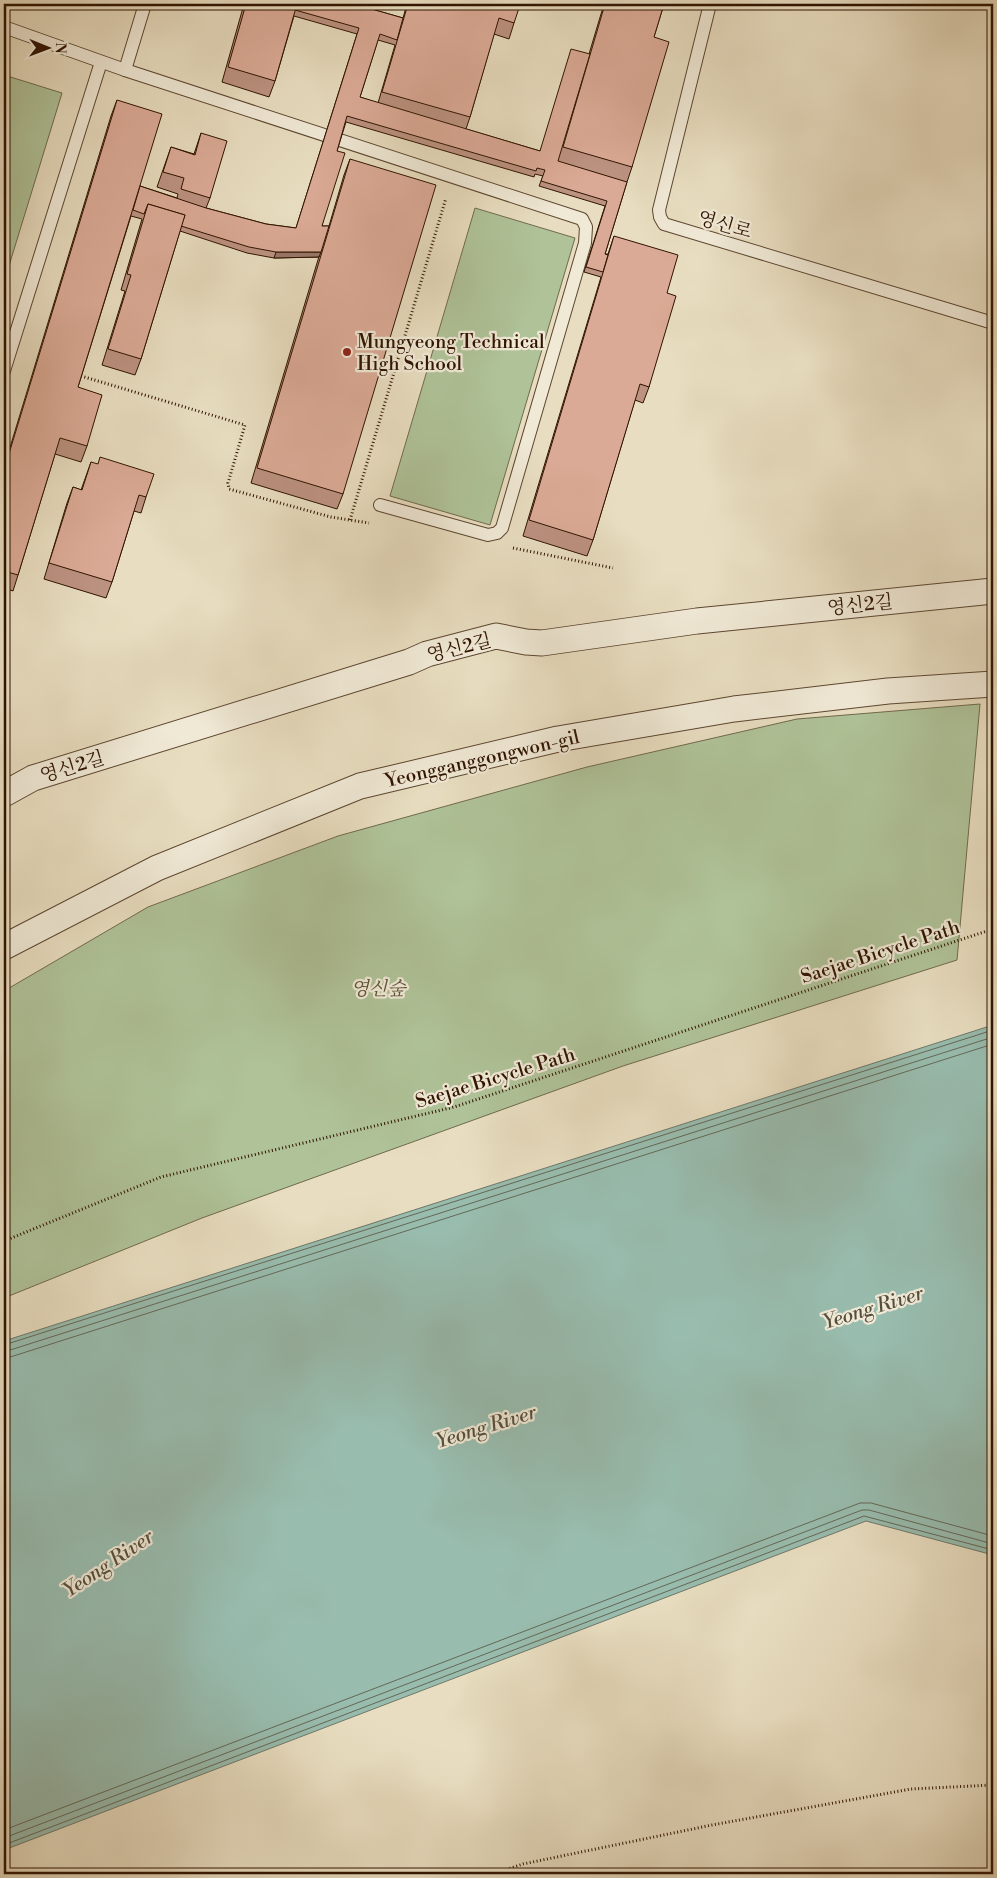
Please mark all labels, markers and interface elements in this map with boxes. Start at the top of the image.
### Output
north arrow [22,22,72,72]
text: N [51,43,69,54]
street label: 영신로 [695,206,754,244]
place label: Mungyeong Technical High School [357,330,545,376]
marker: Mungyeong Technical High School [341,346,353,358]
street label: 영신2길 [826,590,894,620]
street label: 영신2길 [424,628,494,668]
street label: Yeongganggongwon-gil [382,725,582,793]
street label: 영신2길 [37,746,107,788]
street label: Saejae Bicycle Path [798,915,963,989]
park label: 영신숲 [350,977,407,1001]
street label: Saejae Bicycle Path [412,1042,578,1114]
water label: Yeong River [820,1281,927,1336]
water label: Yeong River [433,1400,540,1455]
water label: Yeong River [59,1525,159,1604]

